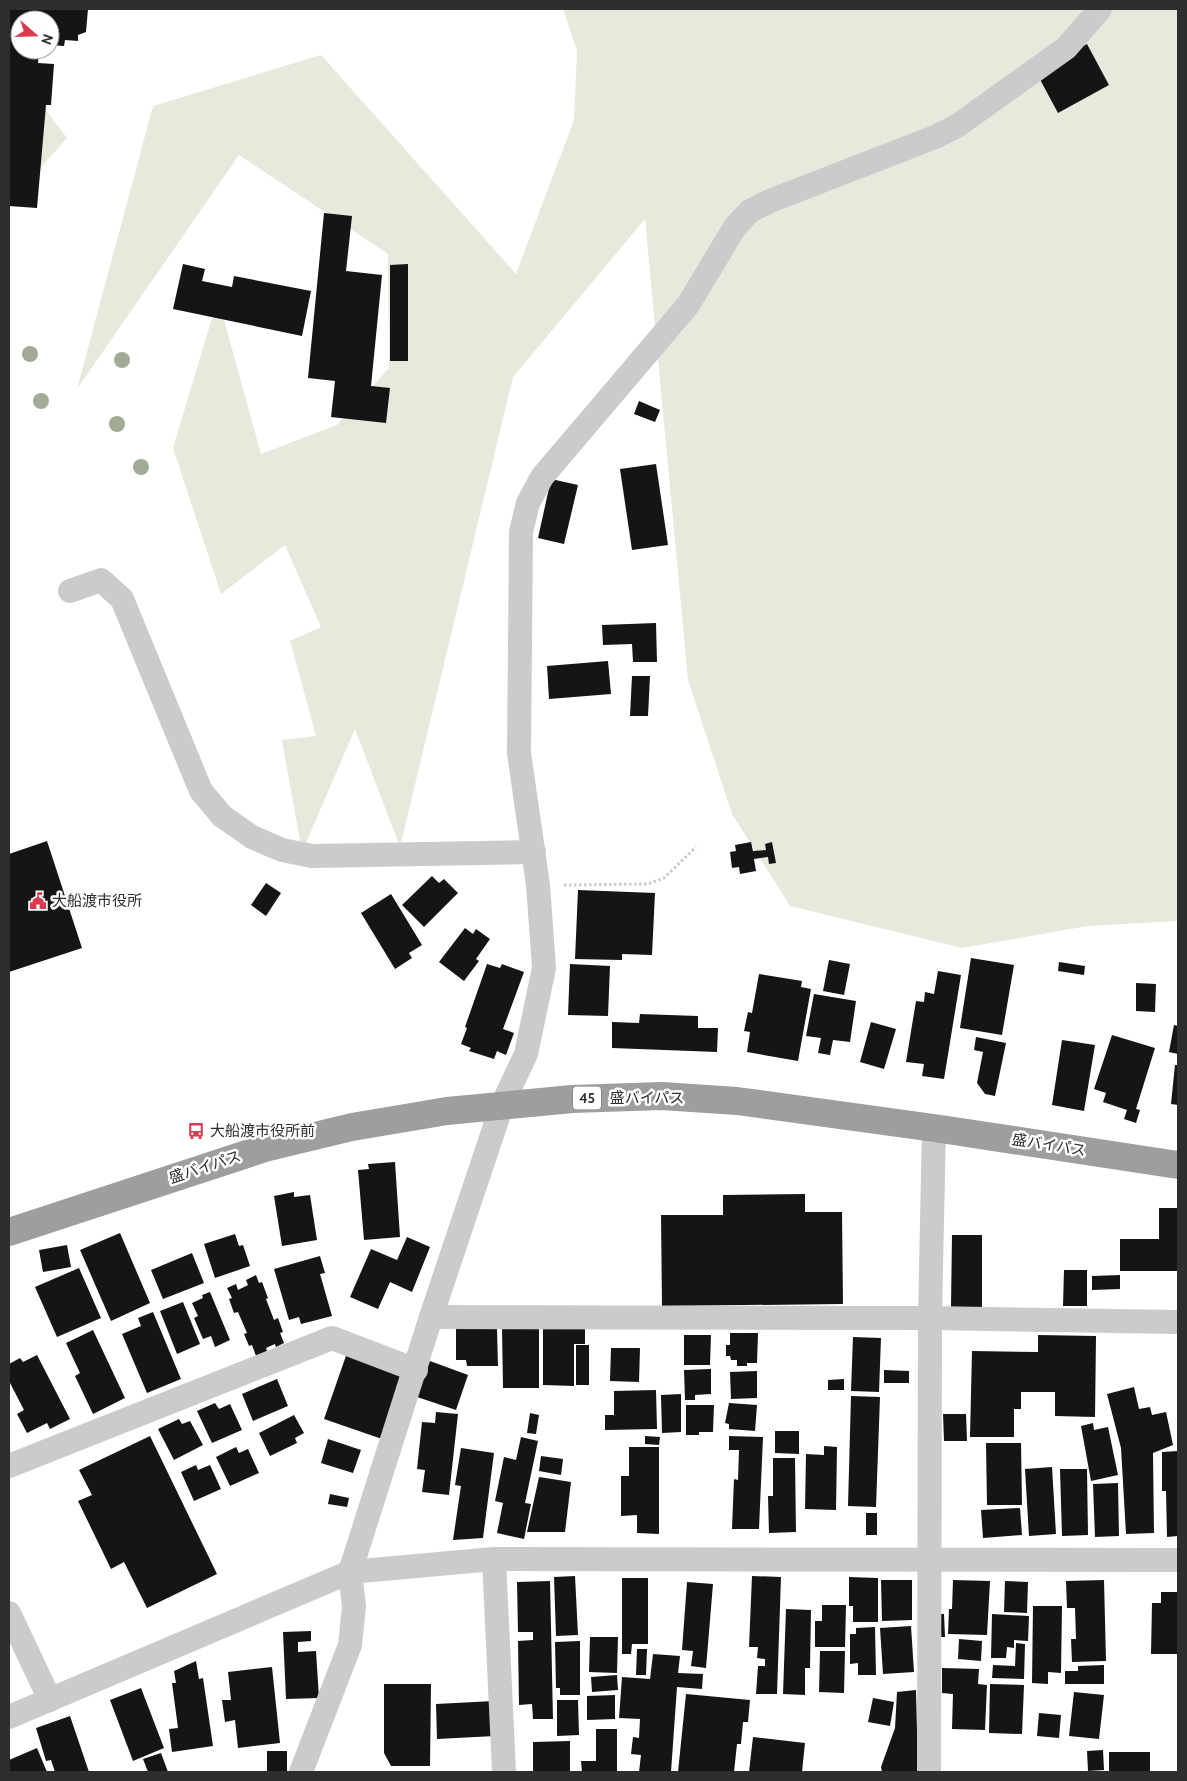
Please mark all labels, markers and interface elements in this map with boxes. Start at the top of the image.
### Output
north arrow [10,10,60,60]
text: N [37,32,57,47]
public building icon: 大船渡市役所 [28,891,48,911]
place label: 大船渡市役所 [52,892,142,910]
road number: 45 [573,1086,601,1110]
street label: 盛バイパス [610,1089,684,1107]
bus stop icon: 大船渡市役所前 [186,1121,206,1141]
place label: 大船渡市役所前 [210,1122,315,1140]
street label: 盛バイパス [1011,1130,1087,1160]
street label: 盛バイパス [167,1147,243,1187]

